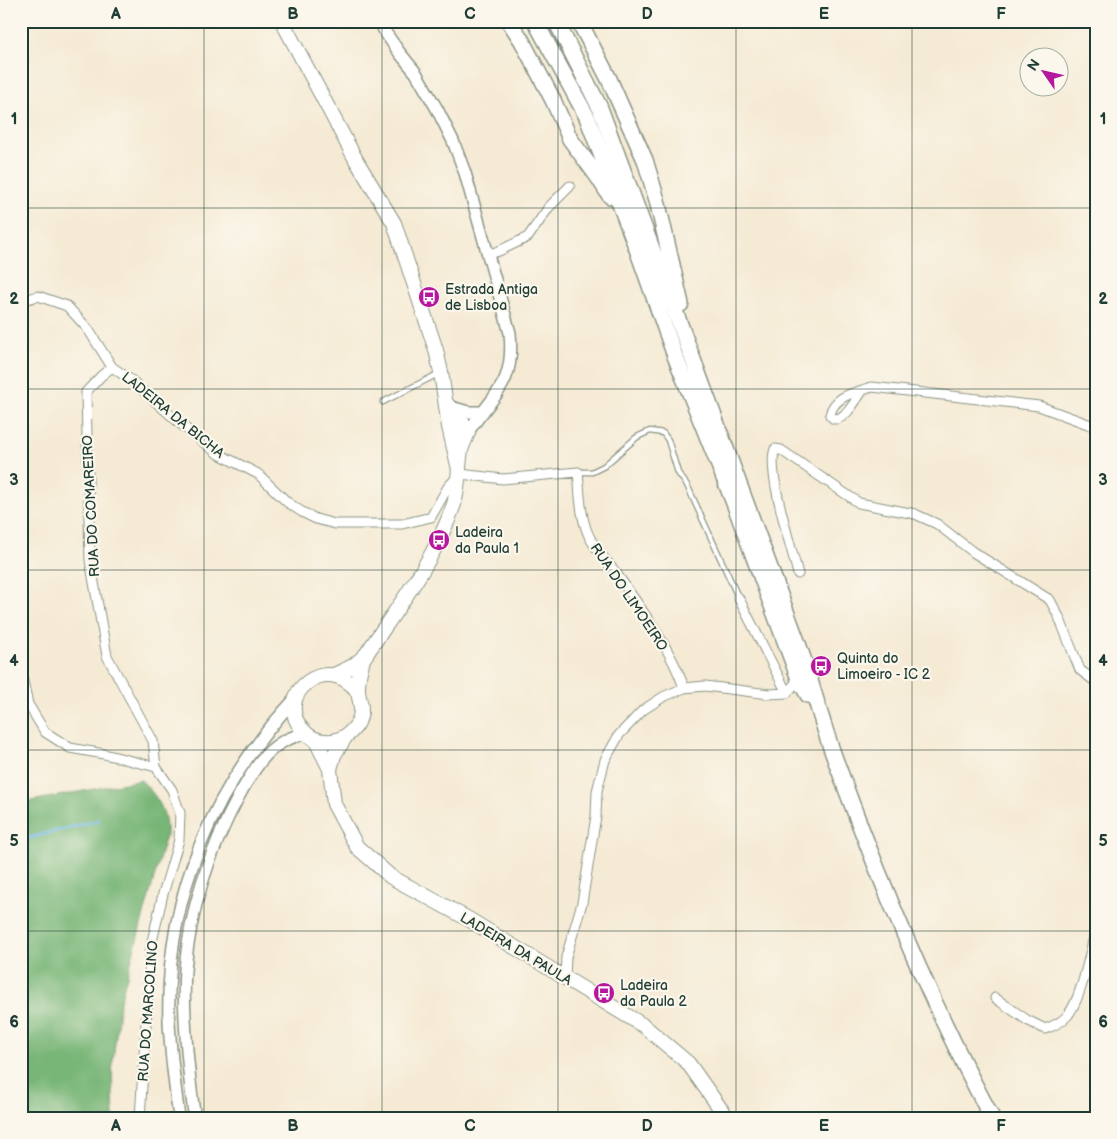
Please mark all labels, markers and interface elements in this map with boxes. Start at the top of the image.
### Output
text: A [110,5,121,24]
text: B [287,5,299,24]
text: C [464,5,476,24]
text: D [641,5,653,24]
text: E [819,5,829,24]
text: F [996,5,1006,24]
north arrow [1020,48,1070,98]
text: N [1024,56,1044,74]
text: 1 [11,110,17,129]
text: 1 [1100,110,1106,129]
place label: Estrada Antiga de Lisboa [445,281,538,314]
bus stop icon: Estrada Antiga de Lisboa [417,285,441,309]
text: 2 [9,290,19,309]
text: 2 [1098,290,1108,309]
street label: LADEIRA DA BICHA [118,368,228,462]
street label: RUA DO COMAREIRO [79,434,103,577]
text: 3 [9,471,19,490]
text: 3 [1098,471,1108,490]
place label: Ladeira da Paula 1 [455,524,519,557]
bus stop icon: Ladeira da Paula 1 [427,528,451,552]
street label: RUA DO LIMOEIRO [587,540,671,654]
place label: Quinta do Limoeiro - IC 2 [837,650,931,683]
text: 4 [9,652,19,671]
text: 4 [1098,652,1108,671]
bus stop icon: Quinta do Limoeiro - IC 2 [809,654,833,678]
text: 5 [9,832,19,851]
text: 5 [1098,832,1108,851]
street label: LADEIRA DA PAULA [457,909,575,989]
street label: RUA DO MARCOLINO [135,940,161,1082]
place label: Ladeira da Paula 2 [620,977,687,1010]
bus stop icon: Ladeira da Paula 2 [592,981,616,1005]
text: 6 [9,1013,19,1032]
text: 6 [1098,1013,1108,1032]
text: A [110,1117,121,1136]
text: B [287,1117,299,1136]
text: C [464,1117,476,1136]
text: D [641,1117,653,1136]
text: E [819,1117,829,1136]
text: F [996,1117,1006,1136]

